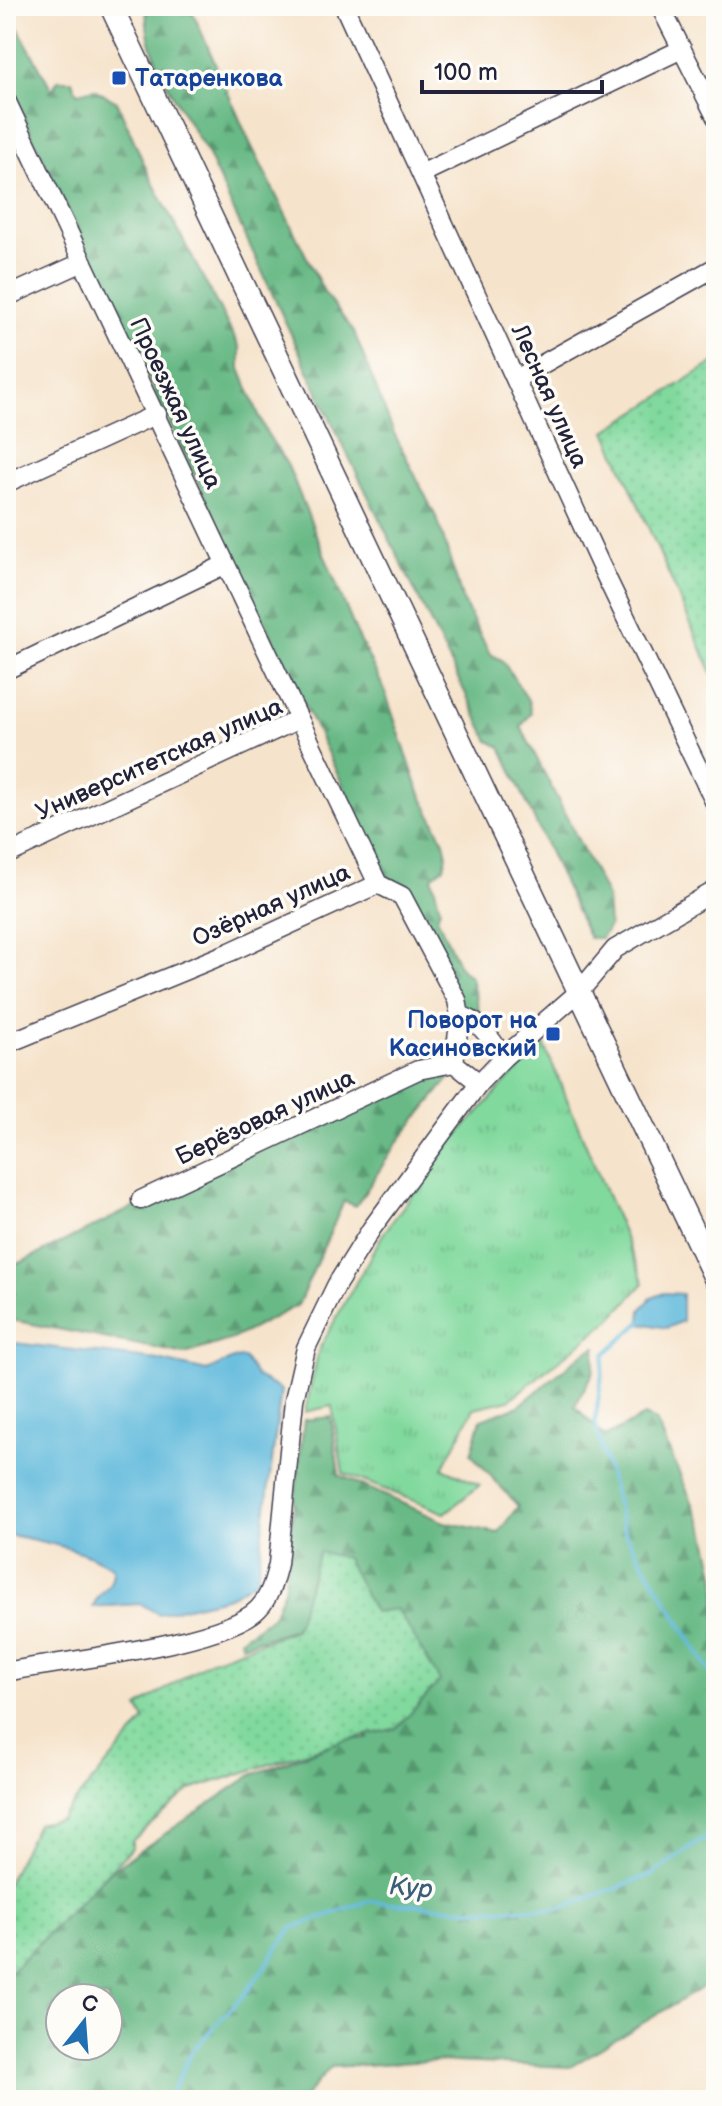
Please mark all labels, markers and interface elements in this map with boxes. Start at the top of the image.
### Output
scale bar [422,44,602,94]
text: 100 m [434,58,498,87]
place label: Татаренкова [135,64,283,93]
marker: Татаренкова [110,69,128,87]
street label: Проезжая улица [123,313,228,493]
street label: Лесная улица [504,319,594,473]
street label: Университетская улица [31,692,287,827]
street label: Озёрная улица [188,858,355,953]
place label: Поворот на Касиновский [389,1006,538,1063]
marker: Поворот на Касиновский [544,1025,562,1043]
street label: Берёзовая улица [171,1063,359,1172]
water label: Кур [388,1871,434,1906]
north arrow [44,1982,124,2062]
text: С [78,1989,101,2019]

